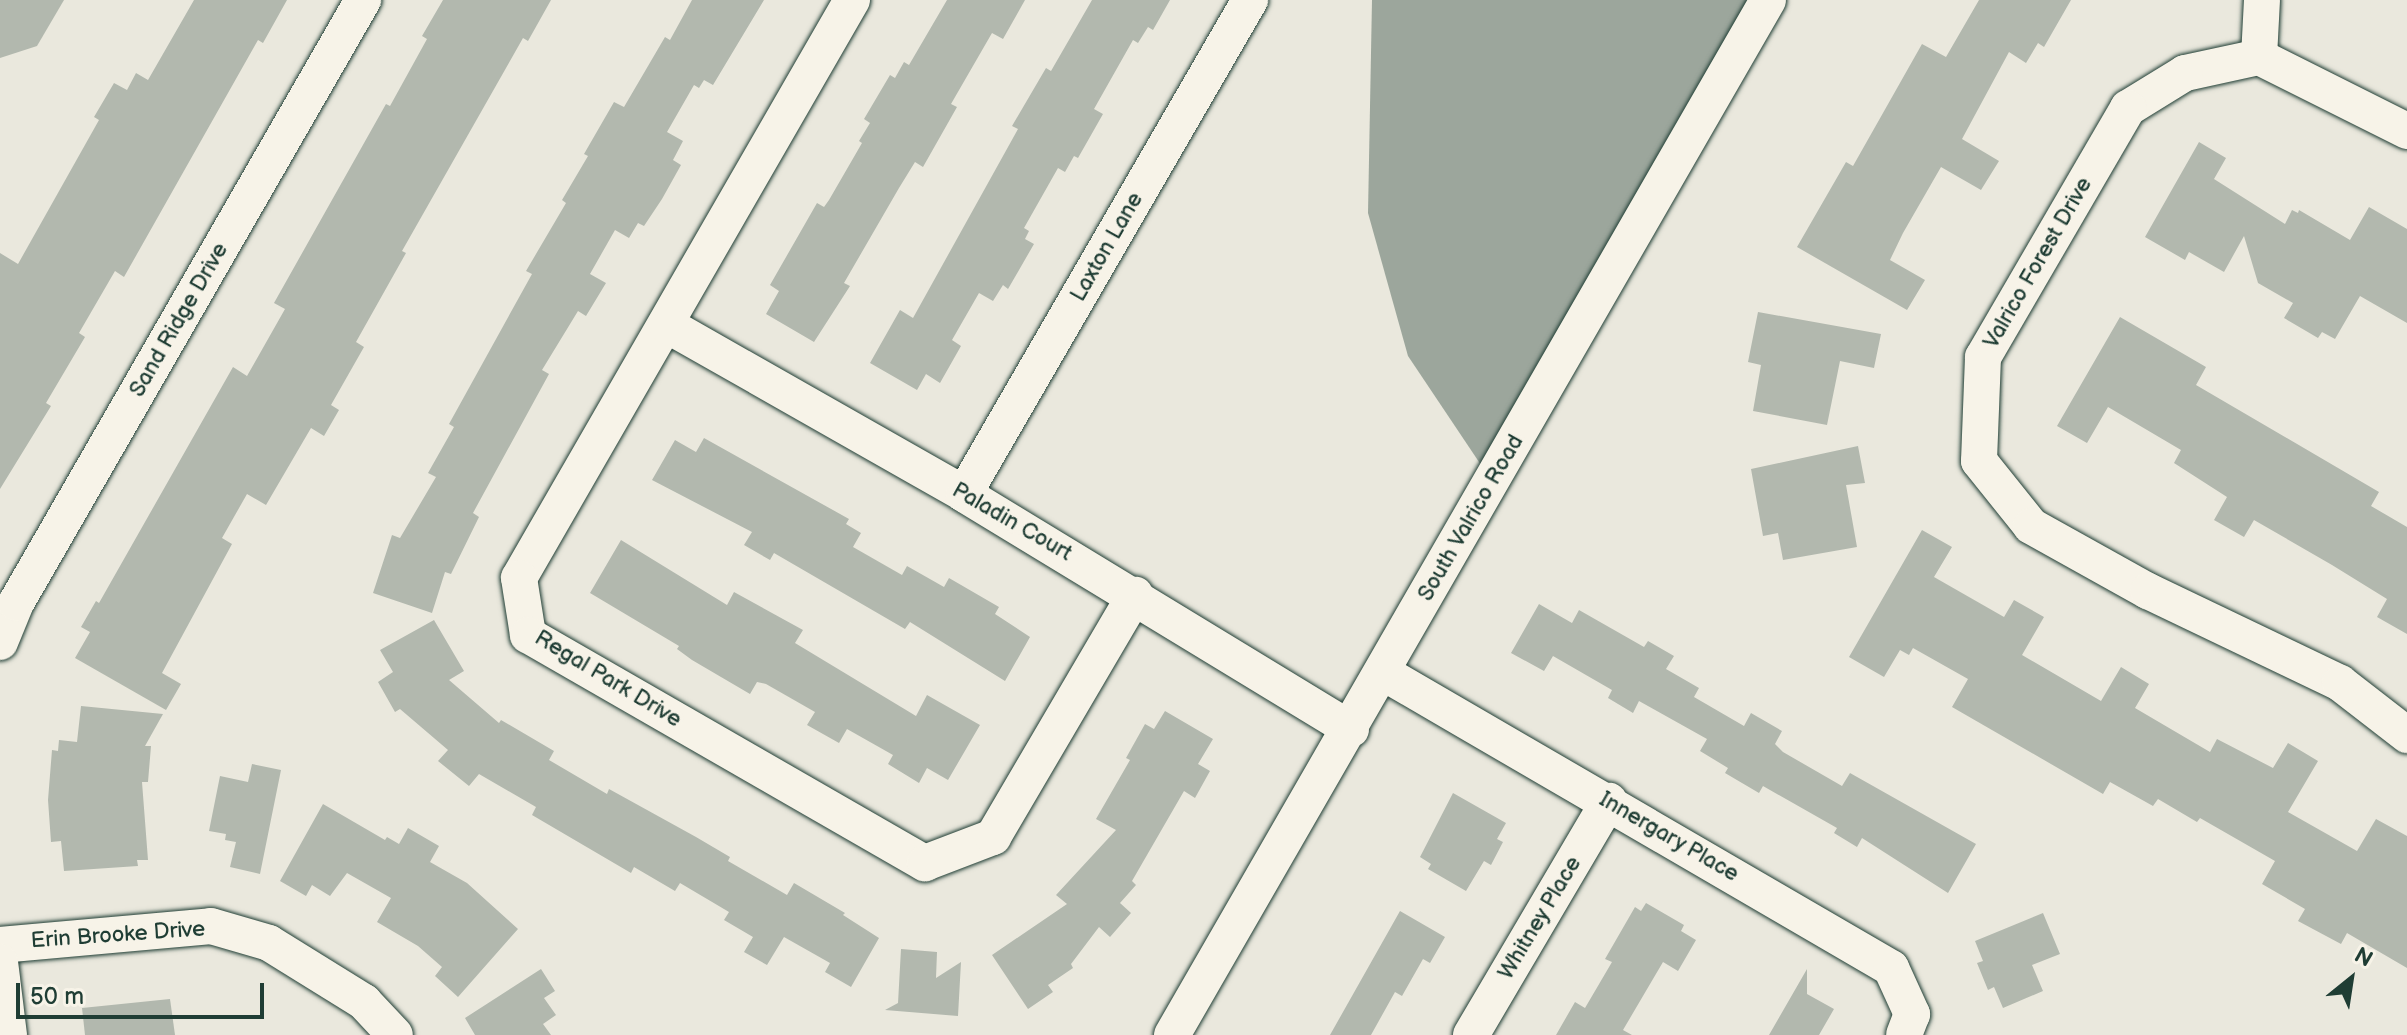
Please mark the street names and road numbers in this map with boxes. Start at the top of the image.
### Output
street label: Valrico Forest Drive [1978,173,2098,353]
street label: Laxton Lane [1065,188,1149,306]
street label: Sand Ridge Drive [124,238,234,402]
street label: South Valrico Road [1412,430,1530,606]
street label: Paladin Court [947,477,1077,567]
street label: Regal Park Drive [530,625,686,733]
street label: Innergary Place [1594,786,1744,888]
street label: Whitney Place [1493,851,1587,985]
street label: Erin Brooke Drive [30,916,206,954]

